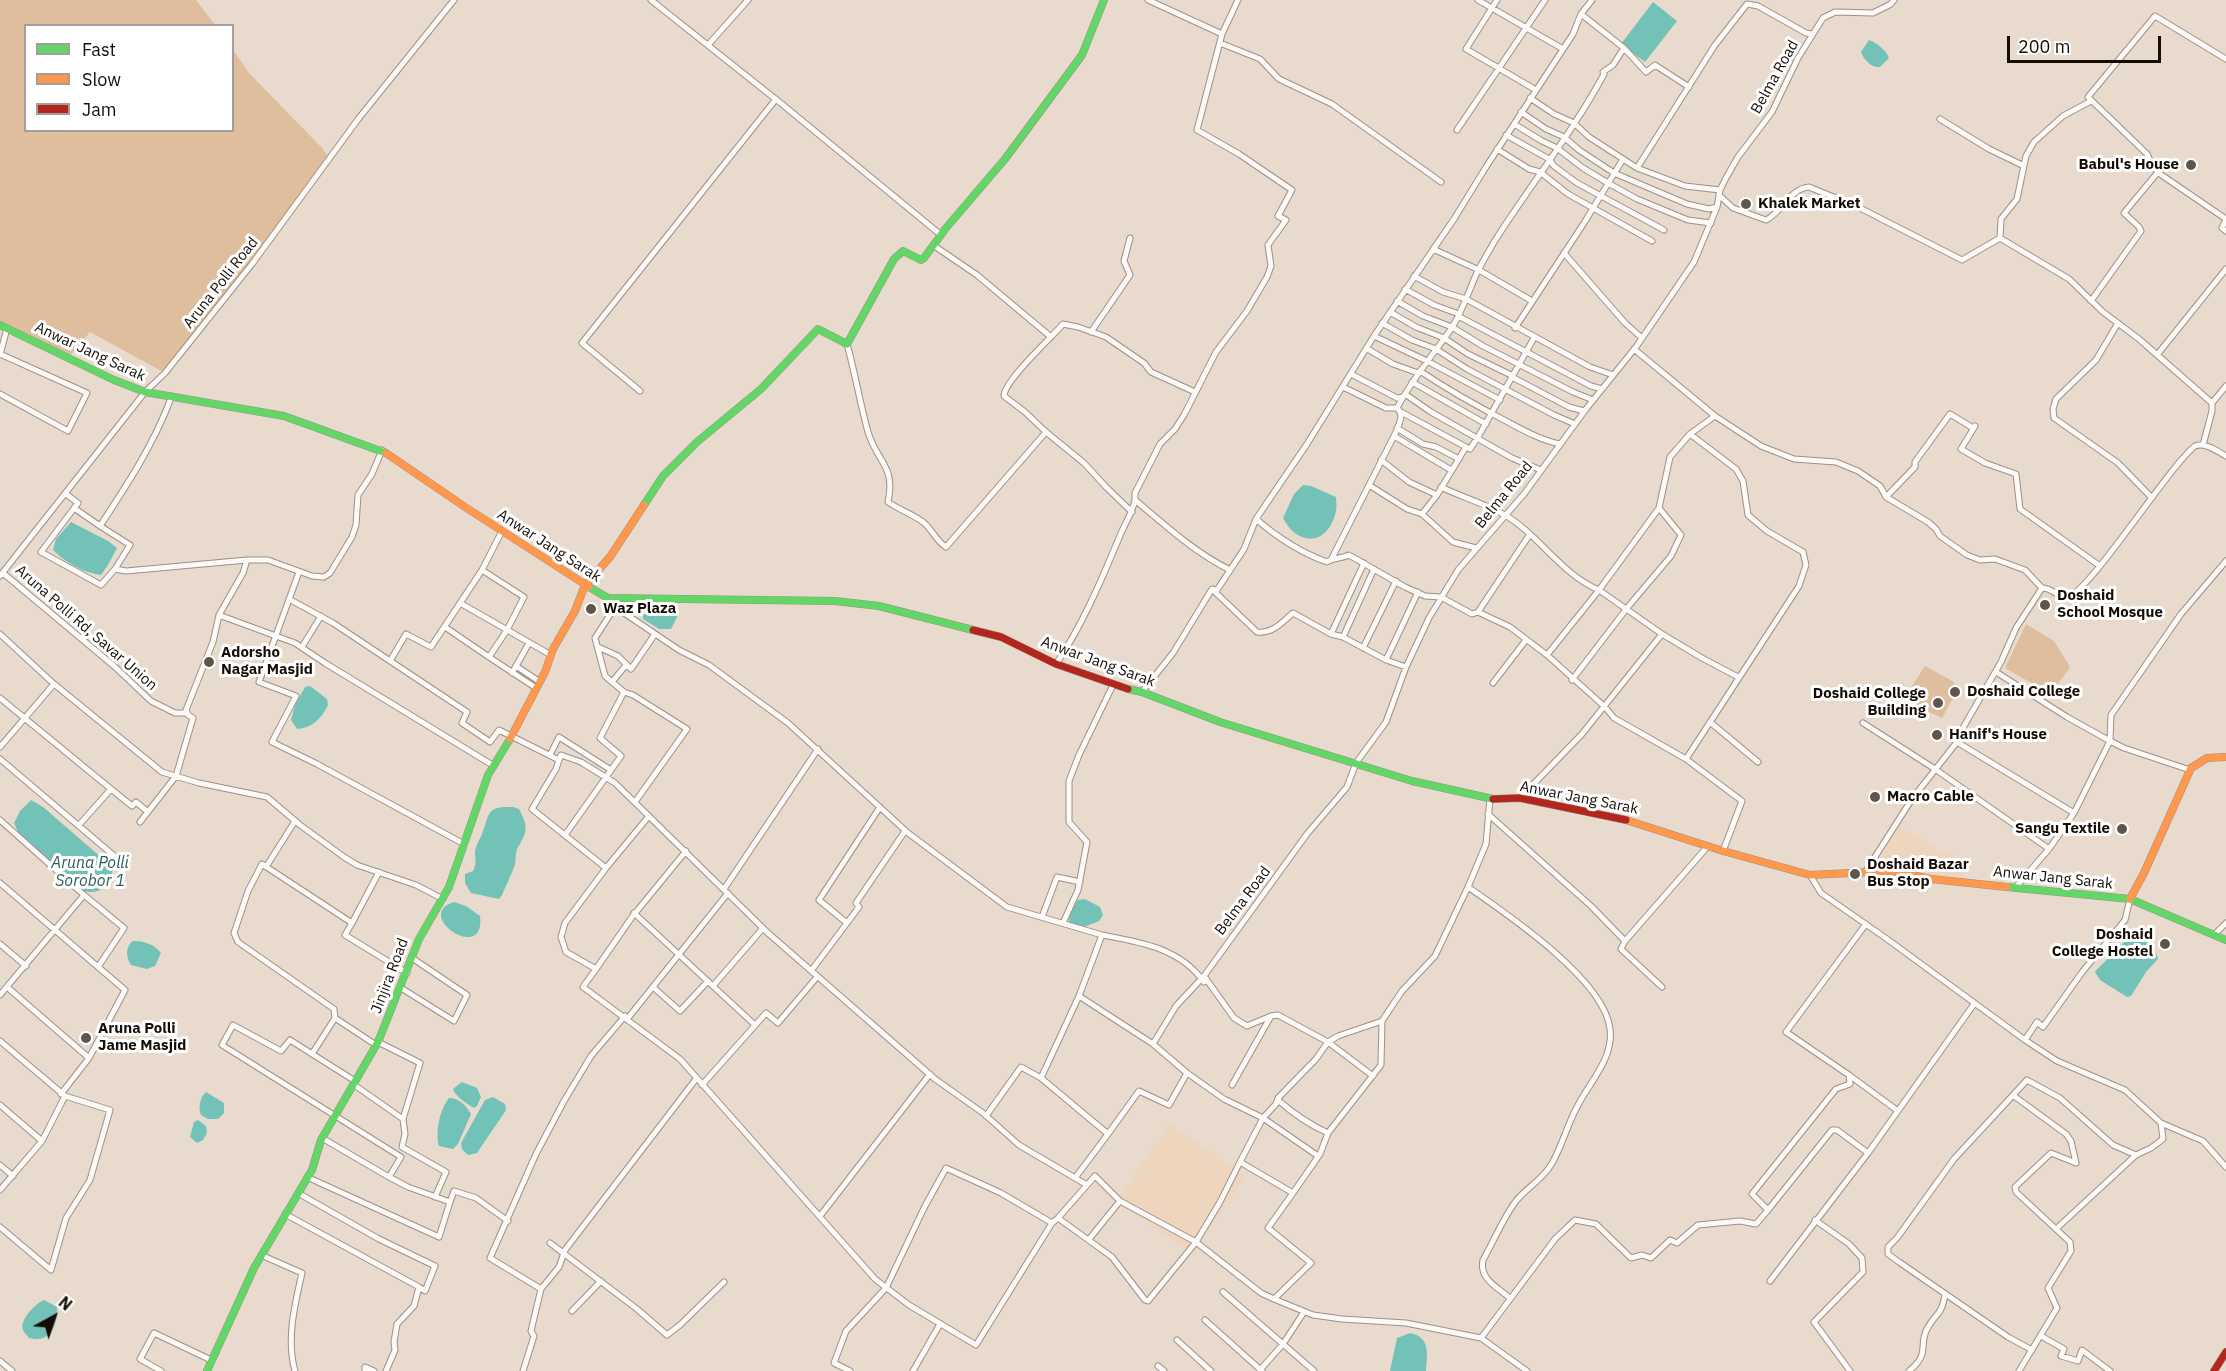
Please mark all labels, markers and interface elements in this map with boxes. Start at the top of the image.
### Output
legend [24,24,234,132]
scale bar [2010,24,2164,62]
text: 200 m [2018,35,2070,58]
street label: Belma Road [1747,37,1803,117]
text: Fast [82,38,116,61]
text: Slow [82,68,121,91]
text: Jam [82,98,117,121]
place label: Babul's House [2078,156,2179,174]
marker: Babul's House [2184,158,2198,172]
place label: Khalek Market [1758,195,1860,213]
marker: Khalek Market [1739,197,1753,211]
street label: Aruna Polli Road [180,234,262,332]
street label: Anwar Jang Sarak [32,318,148,386]
street label: Belma Road [1471,458,1537,532]
street label: Anwar Jang Sarak [494,506,604,586]
street label: Aruna Polli Rd, Savar Union [11,561,161,695]
place label: Doshaid School Mosque [2057,587,2163,622]
marker: Doshaid School Mosque [2038,598,2052,612]
place label: Waz Plaza [603,600,676,618]
marker: Waz Plaza [584,602,598,616]
street label: Anwar Jang Sarak [1038,633,1158,691]
place label: Adorsho Nagar Masjid [221,644,313,679]
marker: Adorsho Nagar Masjid [202,655,216,669]
place label: Doshaid College [1967,683,2080,701]
place label: Doshaid College Building [1813,685,1926,720]
marker: Doshaid College [1948,685,1962,699]
marker: Doshaid College Building [1931,696,1945,710]
place label: Hanif's House [1949,726,2047,744]
marker: Hanif's House [1930,728,1944,742]
street label: Anwar Jang Sarak [1518,778,1640,818]
place label: Macro Cable [1887,788,1974,806]
marker: Macro Cable [1868,790,1882,804]
place label: Sangu Textile [2015,820,2110,838]
marker: Sangu Textile [2115,822,2129,836]
water label: Aruna Polli Sorobor 1 [51,853,129,891]
place label: Doshaid Bazar Bus Stop [1867,856,1969,891]
street label: Belma Road [1211,863,1275,939]
street label: Anwar Jang Sarak [1992,863,2114,893]
marker: Doshaid Bazar Bus Stop [1848,867,1862,881]
place label: Doshaid College Hostel [2052,926,2153,961]
street label: Jinjira Road [367,936,413,1016]
marker: Doshaid College Hostel [2158,937,2172,951]
place label: Aruna Polli Jame Masjid [98,1020,186,1055]
marker: Aruna Polli Jame Masjid [79,1031,93,1045]
north arrow [24,1287,84,1347]
text: N [55,1292,76,1315]

